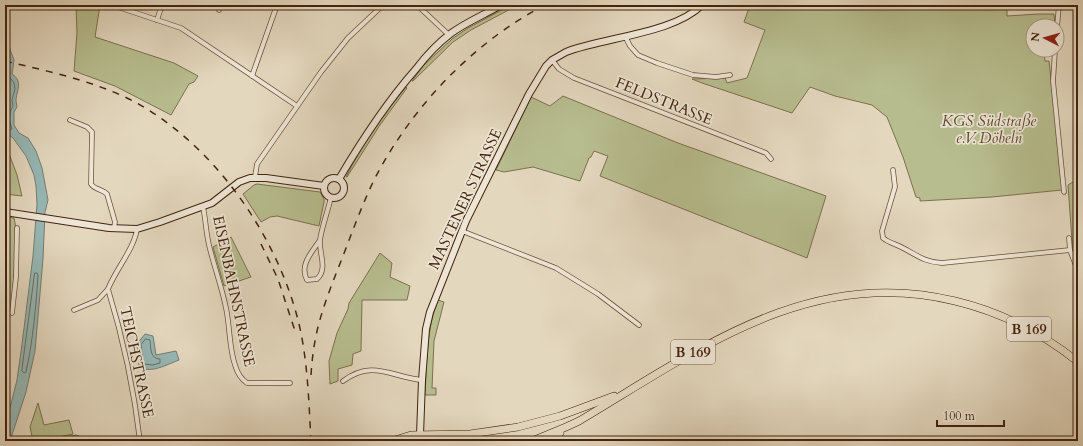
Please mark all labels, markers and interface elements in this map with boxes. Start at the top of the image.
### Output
north arrow [1025,18,1065,58]
text: N [1028,31,1044,43]
street label: FELDSTRASSE [613,72,715,130]
park label: KGS Südstraße e.V. Döbeln [942,111,1036,148]
street label: MASTENER STRASSE [424,125,506,273]
street label: EISENBAHNSTRASSE [208,214,260,368]
street label: TEICHSTRASSE [115,305,159,419]
road number: B 169 [1007,317,1051,341]
road number: B 169 [671,340,715,364]
scale bar [937,402,1004,428]
text: 100 m [943,408,976,424]

